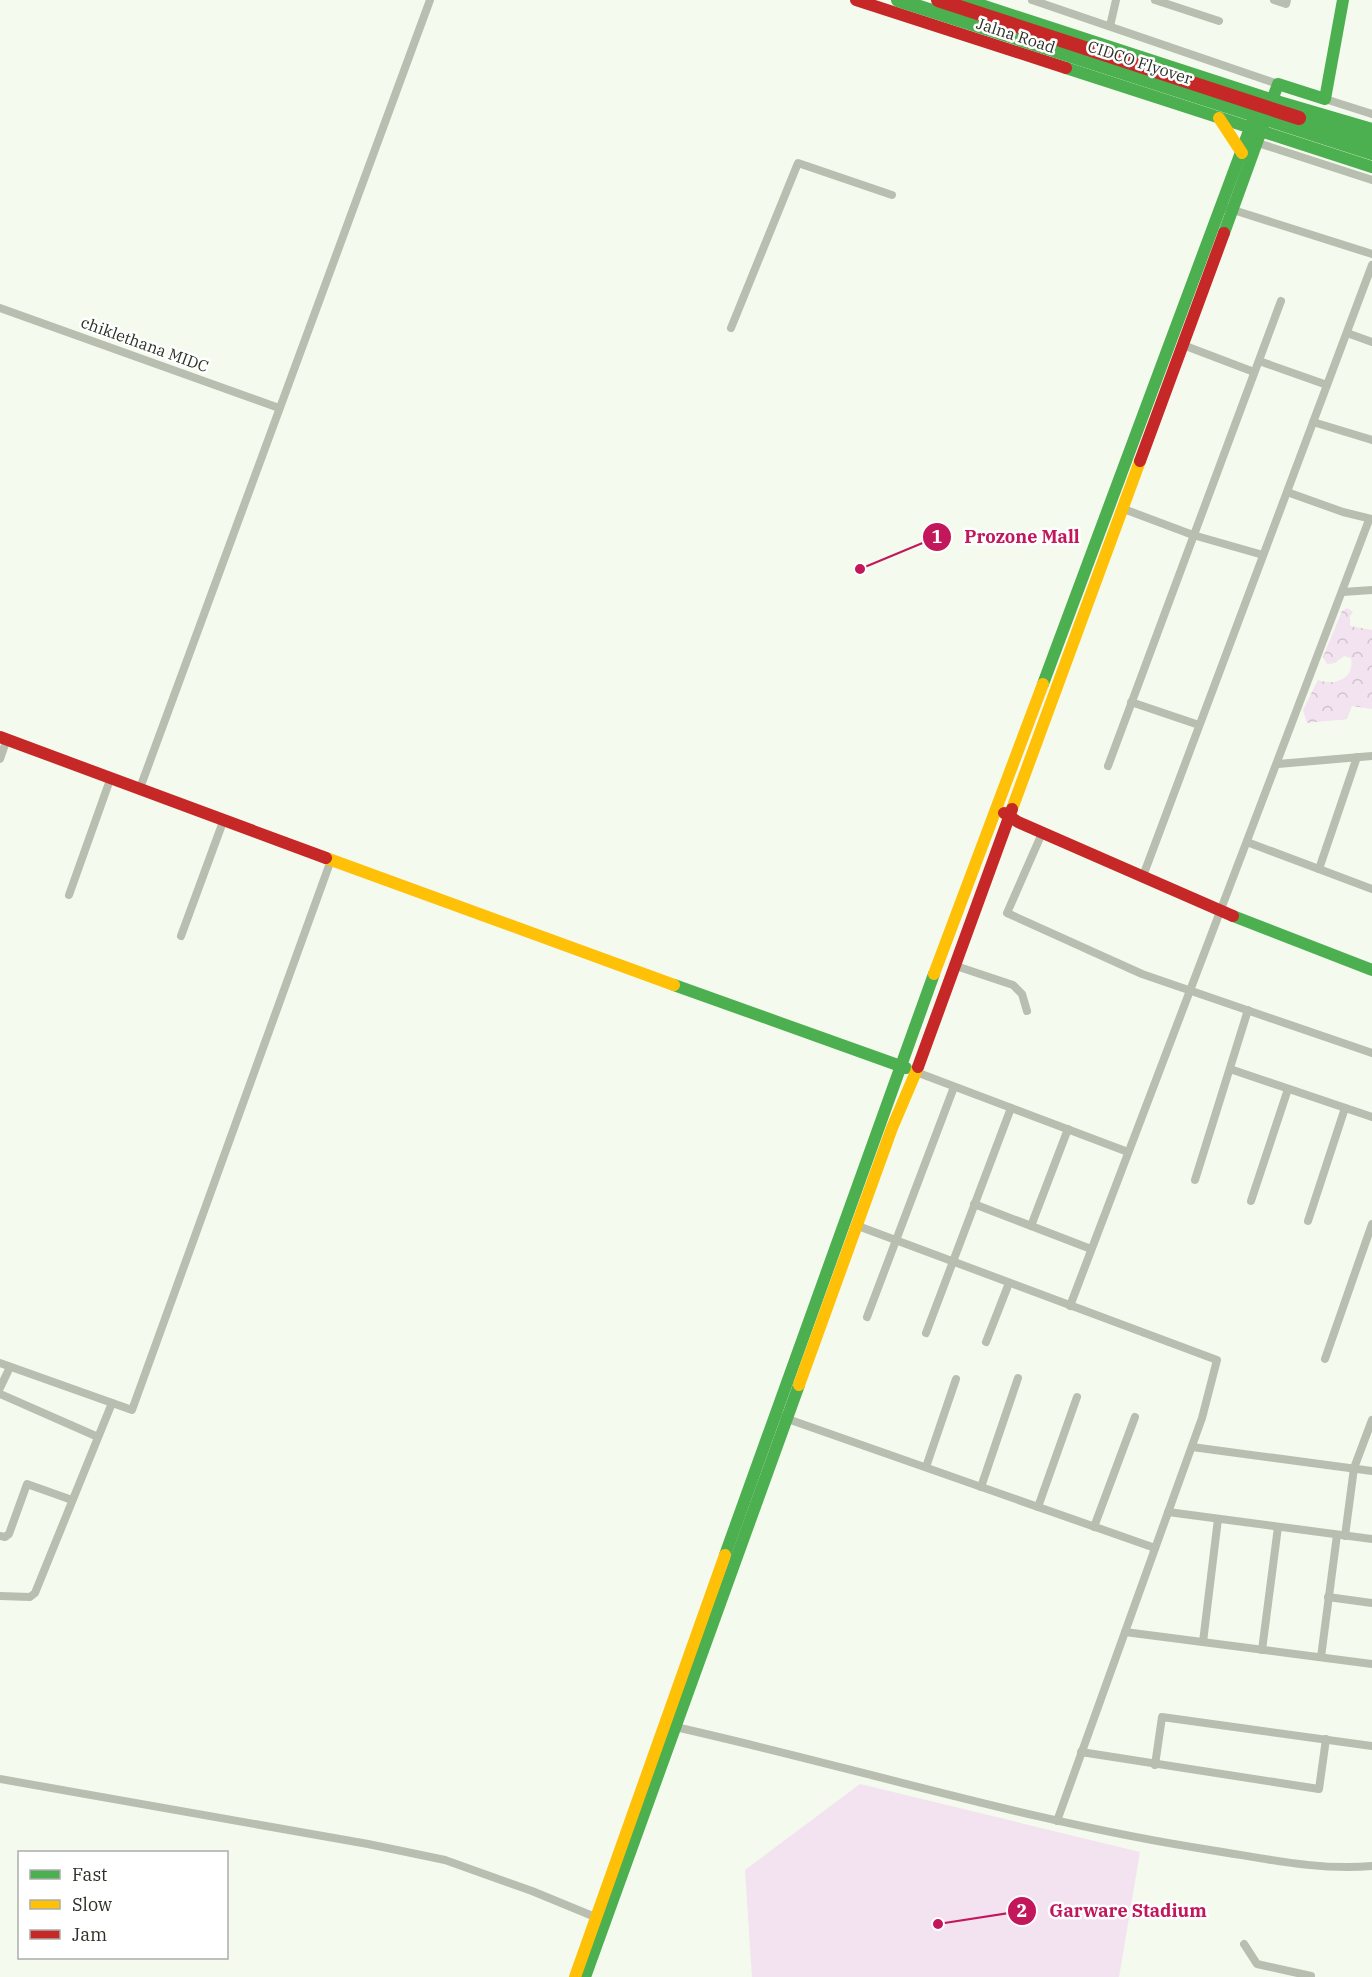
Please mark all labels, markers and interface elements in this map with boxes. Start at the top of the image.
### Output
street label: Jalna Road [974,13,1058,57]
street label: CIDCO Flyover [1085,36,1195,88]
street label: chiklethana MIDC [78,312,212,376]
callout: Prozone Mall [922,519,1091,555]
text: 1 [932,525,943,548]
text: Prozone Mall [964,525,1080,548]
legend [18,1851,228,1959]
text: Fast [72,1863,107,1886]
text: Slow [72,1893,112,1916]
callout: Garware Stadium [1007,1893,1218,1929]
text: 2 [1017,1899,1027,1922]
text: Garware Stadium [1049,1899,1207,1922]
text: Jam [72,1923,107,1946]

